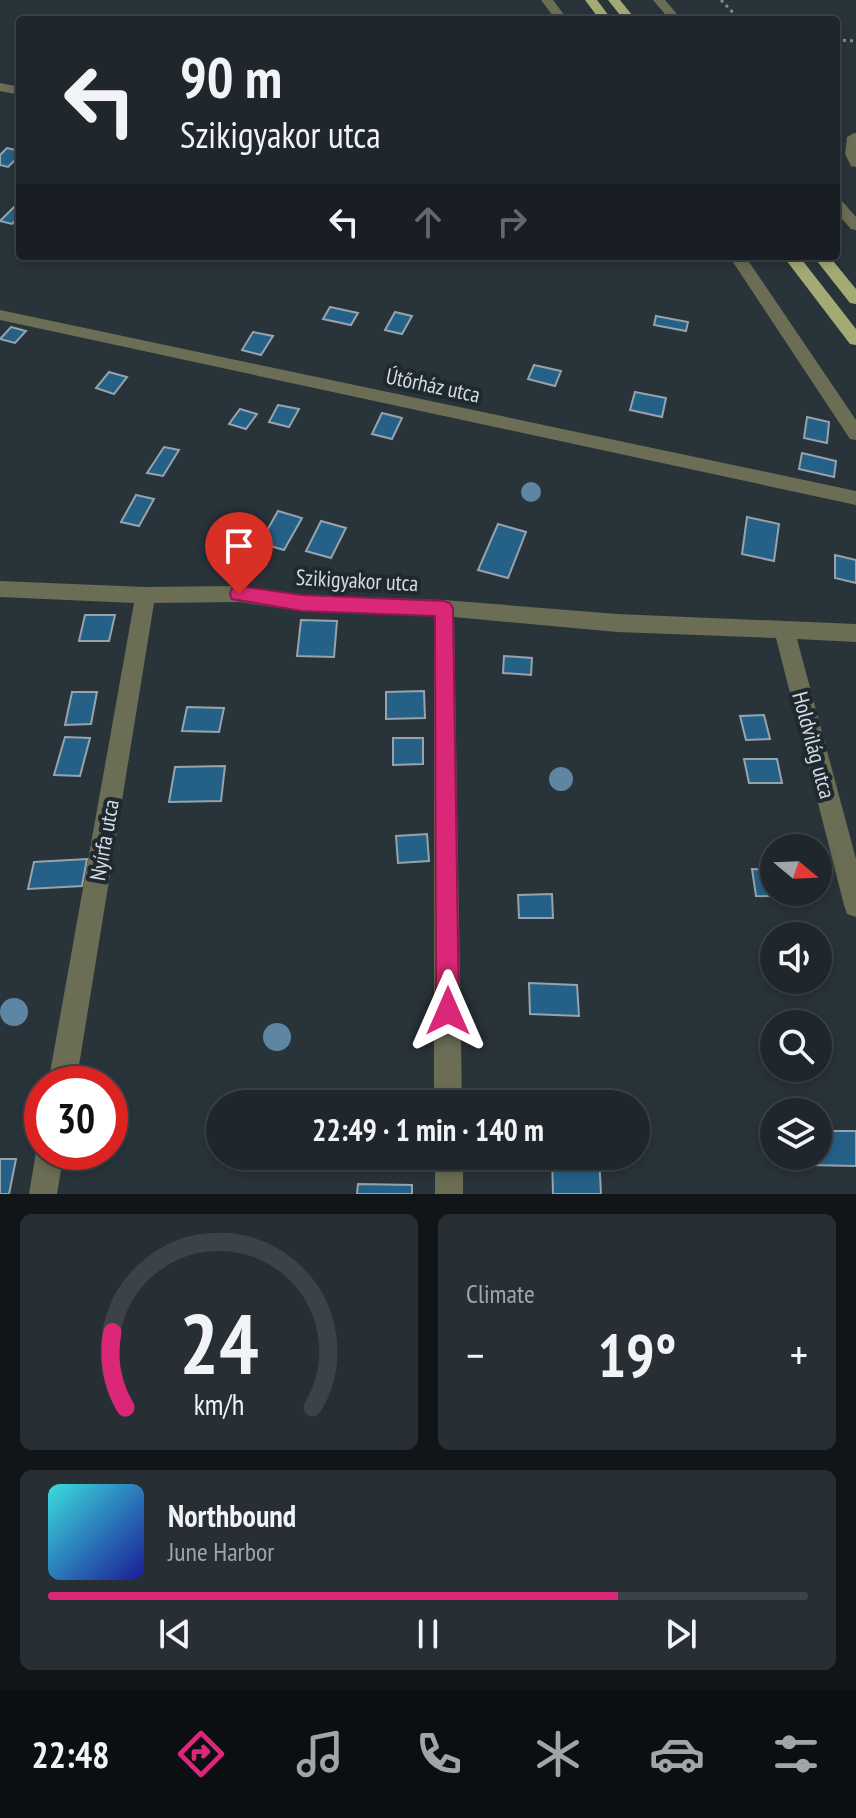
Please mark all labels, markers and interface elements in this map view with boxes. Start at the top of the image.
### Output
text: 90 m [180,41,282,113]
icon: left [48,48,152,152]
text: Szikigyakor utca [180,111,381,158]
icon: left [322,200,366,244]
icon: ahead [406,200,450,244]
icon: right [490,200,534,244]
street label: Útőrház utca [383,361,483,409]
pin [205,512,273,594]
icon: arrive [217,524,261,568]
street label: Szikigyakor utca [295,563,419,597]
street label: Holdvilág utca [786,689,842,801]
street label: Nyírfa utca [83,797,125,883]
north arrow [760,834,832,906]
map controls [760,834,832,1170]
button: sound [760,922,832,994]
position arrow [406,969,490,1053]
button: search [760,1010,832,1082]
speed limit sign: 30 [24,1066,128,1170]
button: layers [760,1098,832,1170]
text: 22:49 · 1 min · 140 m [312,1110,544,1149]
text: Climate [466,1277,535,1310]
text: 24 [179,1289,259,1397]
text: 19° [597,1316,677,1394]
text: − [466,1326,484,1383]
text: + [790,1326,808,1383]
text: km/h [194,1386,244,1423]
text: Northbound [168,1496,296,1535]
text: June Harbor [168,1535,274,1568]
icon: previous [153,1612,197,1656]
icon: pause [406,1612,450,1656]
icon: next [659,1612,703,1656]
icon: directions [173,1726,229,1782]
icon: music [292,1726,348,1782]
icon: phone [411,1726,467,1782]
icon: climate [530,1726,586,1782]
icon: car [649,1726,705,1782]
icon: filters [768,1726,824,1782]
text: 22:48 [32,1731,109,1778]

